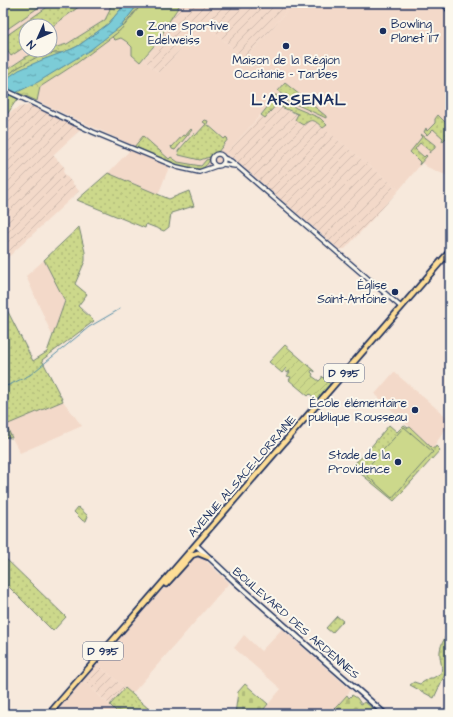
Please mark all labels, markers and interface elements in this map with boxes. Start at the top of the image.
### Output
place label: Bowling Planet 117 [391,16,440,47]
north arrow [18,18,58,58]
place label: Zone Sportive Edelweiss [148,18,229,49]
marker: Bowling Planet 117 [378,26,388,36]
marker: Zone Sportive Edelweiss [135,28,145,38]
text: N [23,37,39,52]
marker: Maison de la Région Occitanie - Tarbes [281,41,291,51]
place label: Maison de la Région Occitanie - Tarbes [232,52,340,83]
district label: L'ARSENAL [251,89,347,111]
place label: Église Saint-Antoine [317,277,388,308]
marker: Église Saint-Antoine [390,287,400,297]
road number: D 935 [324,364,364,382]
place label: École élémentaire publique Rousseau [308,395,408,426]
marker: École élémentaire publique Rousseau [410,405,420,415]
street label: AVENUE ALSACE-LORRAINE [185,412,300,541]
place label: Stade de la Providence [328,447,391,478]
marker: Stade de la Providence [393,457,403,467]
street label: BOULEVARD DES ARDENNES [228,563,363,684]
road number: D 935 [83,642,123,660]

